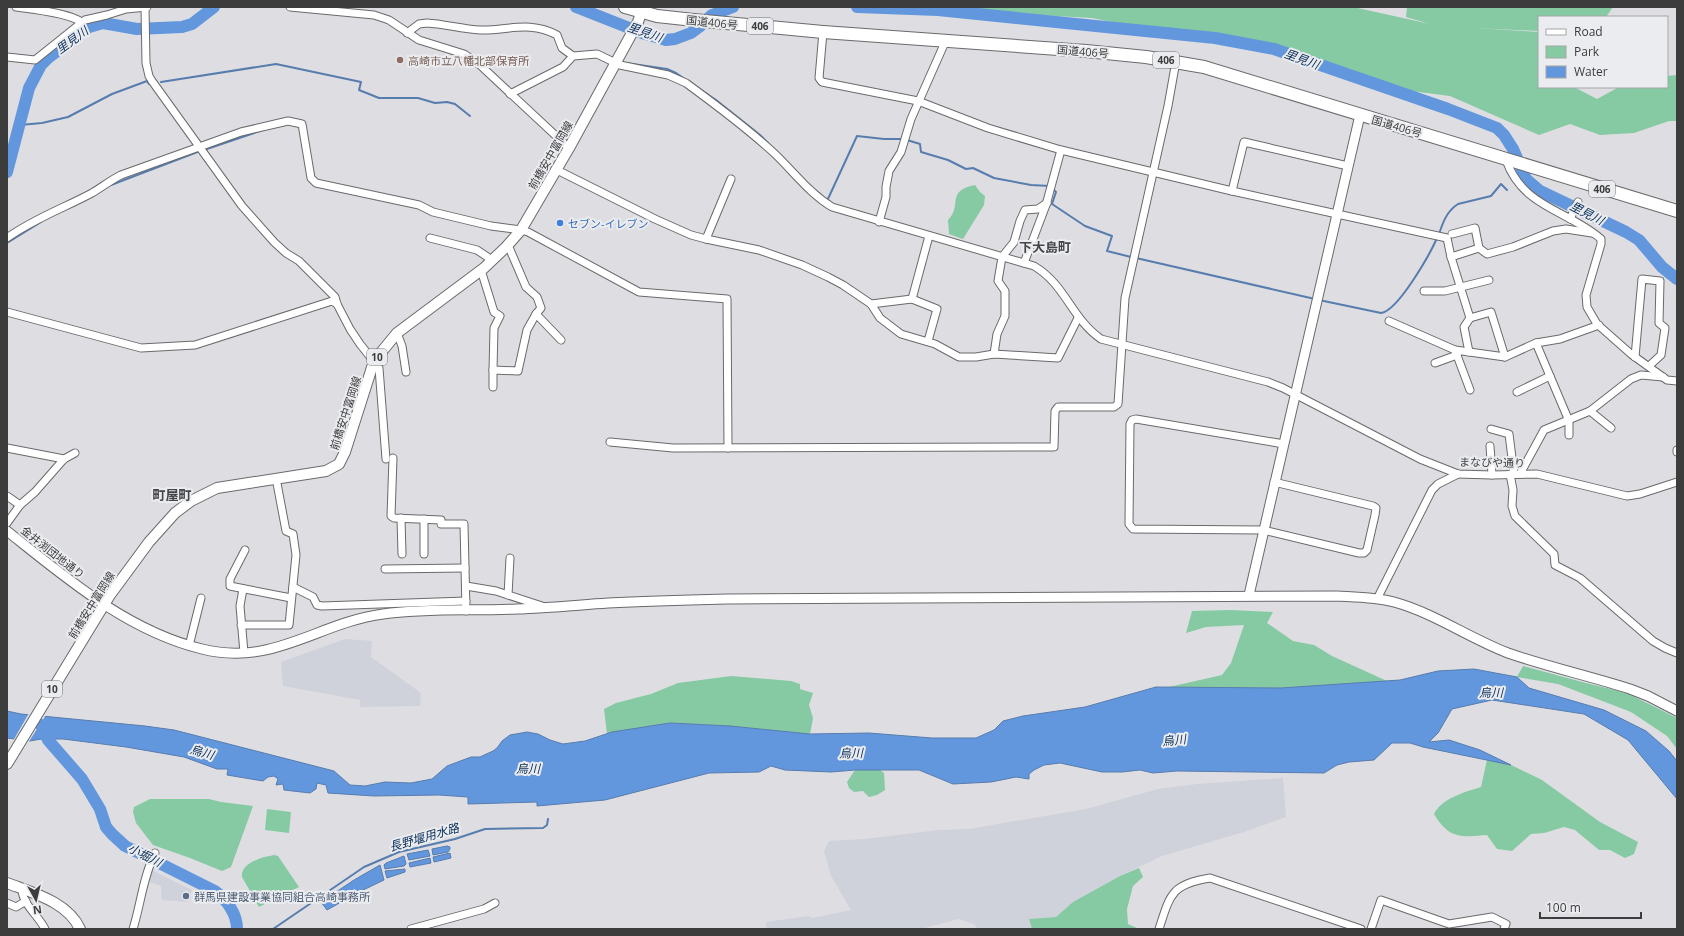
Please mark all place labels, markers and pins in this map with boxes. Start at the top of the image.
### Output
place label: 高崎市立八幡北部保育所 [408,53,530,68]
marker: 高崎市立八幡北部保育所 [395,55,405,65]
place label: セブン-イレブン [568,216,649,231]
marker: セブン-イレブン [555,218,565,228]
place label: 群馬県建設事業協同組合高崎事務所 [194,889,371,904]
marker: 群馬県建設事業協同組合高崎事務所 [181,891,191,901]

